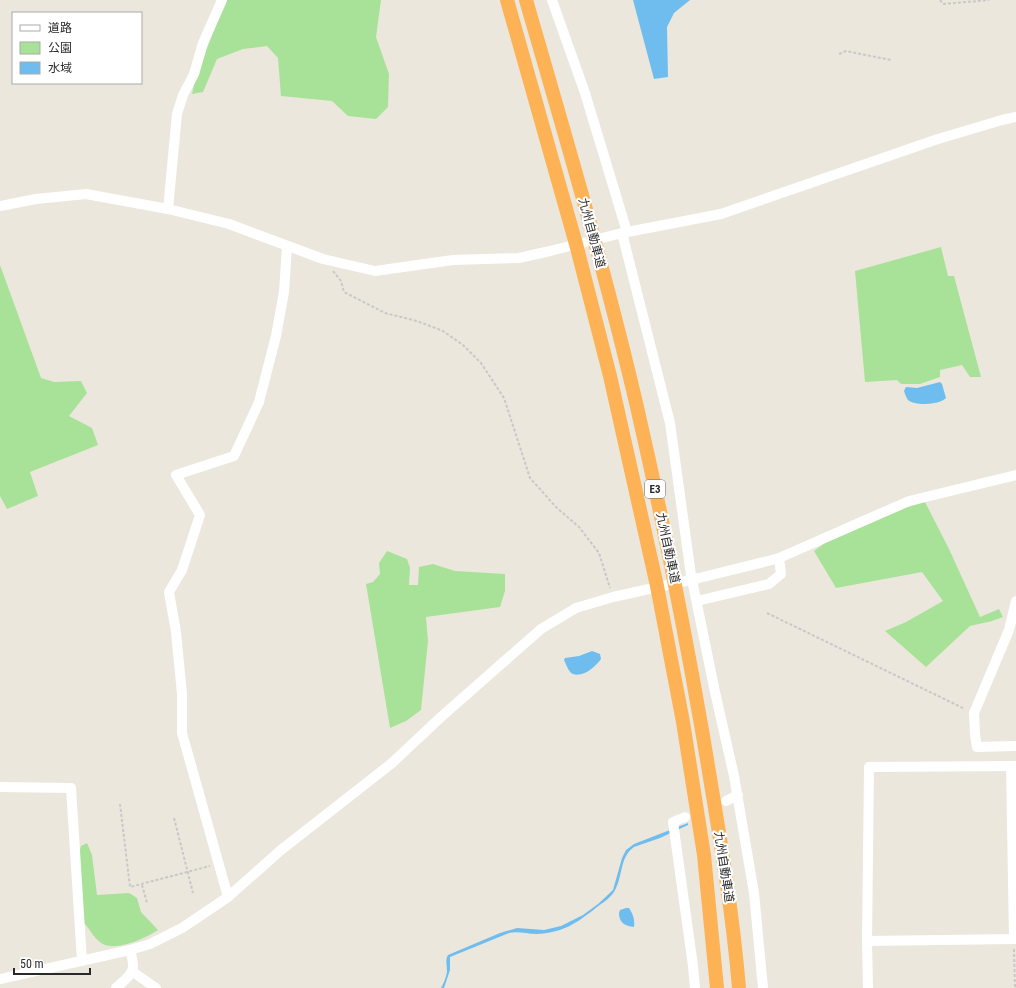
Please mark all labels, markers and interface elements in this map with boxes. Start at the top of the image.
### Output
legend [12,12,142,84]
text: 道路 [48,21,72,35]
text: 公園 [48,41,72,55]
text: 水域 [48,61,72,75]
street label: 九州自動車道 [576,196,608,270]
road number: E3 [645,480,665,498]
street label: 九州自動車道 [654,511,682,585]
street label: 九州自動車道 [711,830,737,904]
scale bar [14,950,90,976]
text: 50 m [20,957,44,971]

